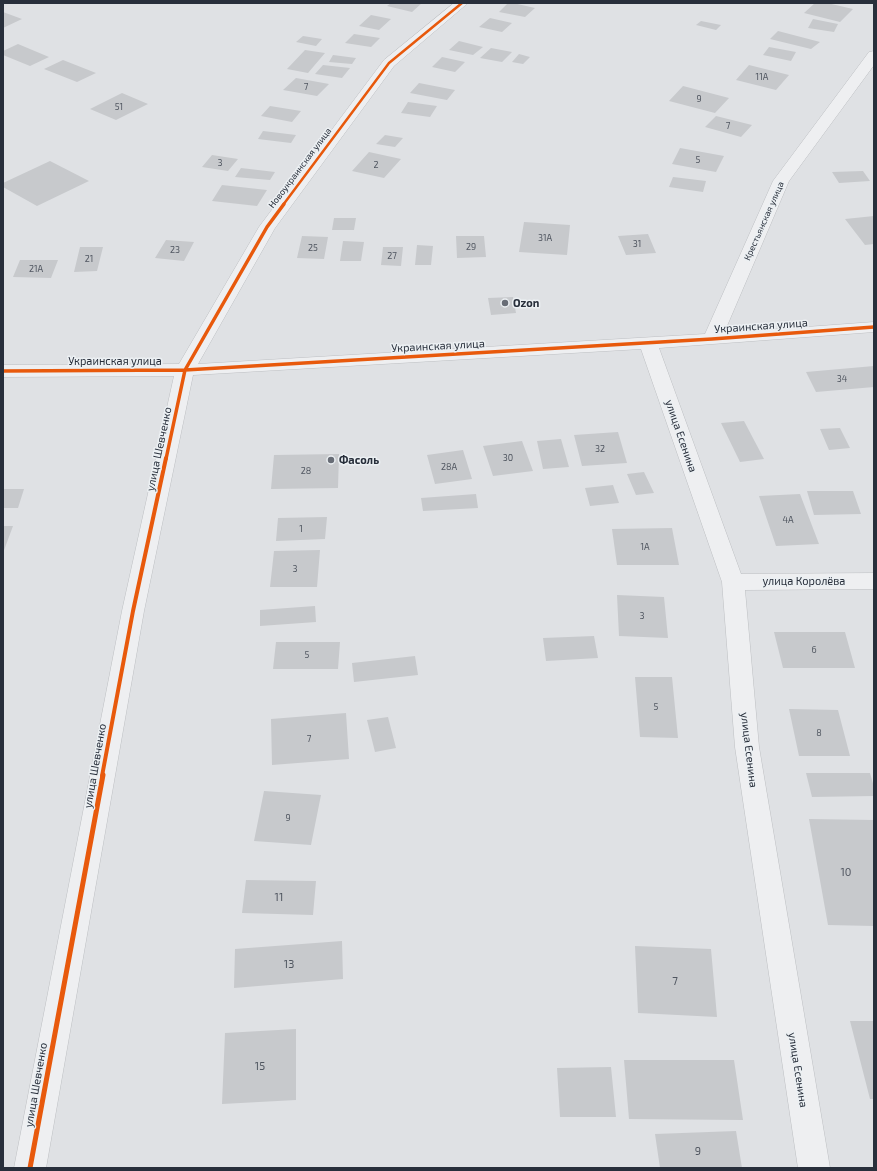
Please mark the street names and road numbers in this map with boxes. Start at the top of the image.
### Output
street label: Новоукраинская улица [266,126,334,210]
street label: Крестьянская улица [742,180,786,262]
street label: Украинская улица [714,316,808,336]
street label: Украинская улица [391,337,485,355]
street label: Украинская улица [68,354,162,368]
street label: улица Есенина [662,398,700,474]
street label: улица Шевченко [144,406,174,492]
street label: улица Королёва [763,574,845,588]
street label: улица Есенина [738,712,760,788]
street label: улица Шевченко [81,723,109,809]
street label: улица Есенина [786,1032,810,1108]
street label: улица Шевченко [22,1042,50,1128]

